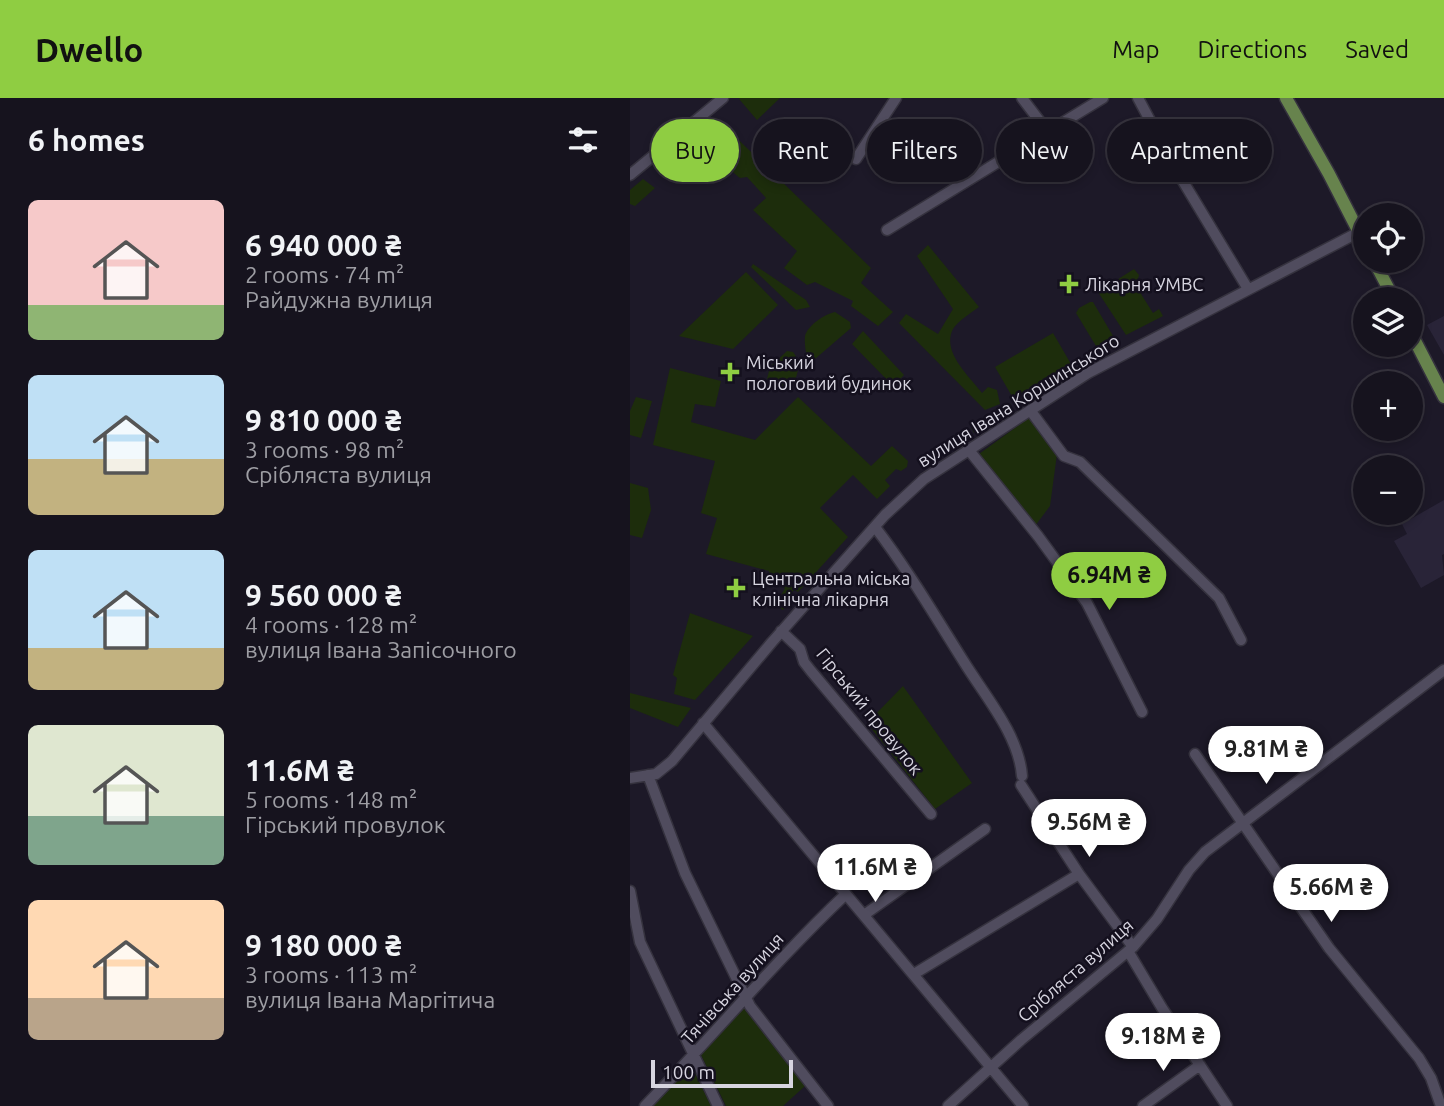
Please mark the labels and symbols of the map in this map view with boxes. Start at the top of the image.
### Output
marker: Лікарня УМВС [1059,274,1079,294]
place label: Лікарня УМВС [1085,274,1203,294]
street label: вулиця Івана Коршинського [914,330,1122,470]
place label: Міський пологовий будинок [746,352,912,393]
marker: Міський пологовий будинок [720,362,740,382]
pin: 6.94M ₴ [1044,552,1174,612]
place label: Центральна міська клінічна лікарня [752,568,910,609]
marker: Центральна міська клінічна лікарня [726,578,746,598]
street label: Гірський провулок [813,644,927,778]
pin: 9.81M ₴ [1201,726,1331,786]
pin: 9.56M ₴ [1024,800,1154,859]
pin: 11.6M ₴ [810,844,940,904]
pin: 5.66M ₴ [1266,864,1396,924]
street label: Срібляста вулиця [1013,914,1137,1026]
street label: Тячівська вулиця [677,928,787,1048]
pin: 9.18M ₴ [1098,1014,1228,1073]
scale bar [651,1057,793,1089]

